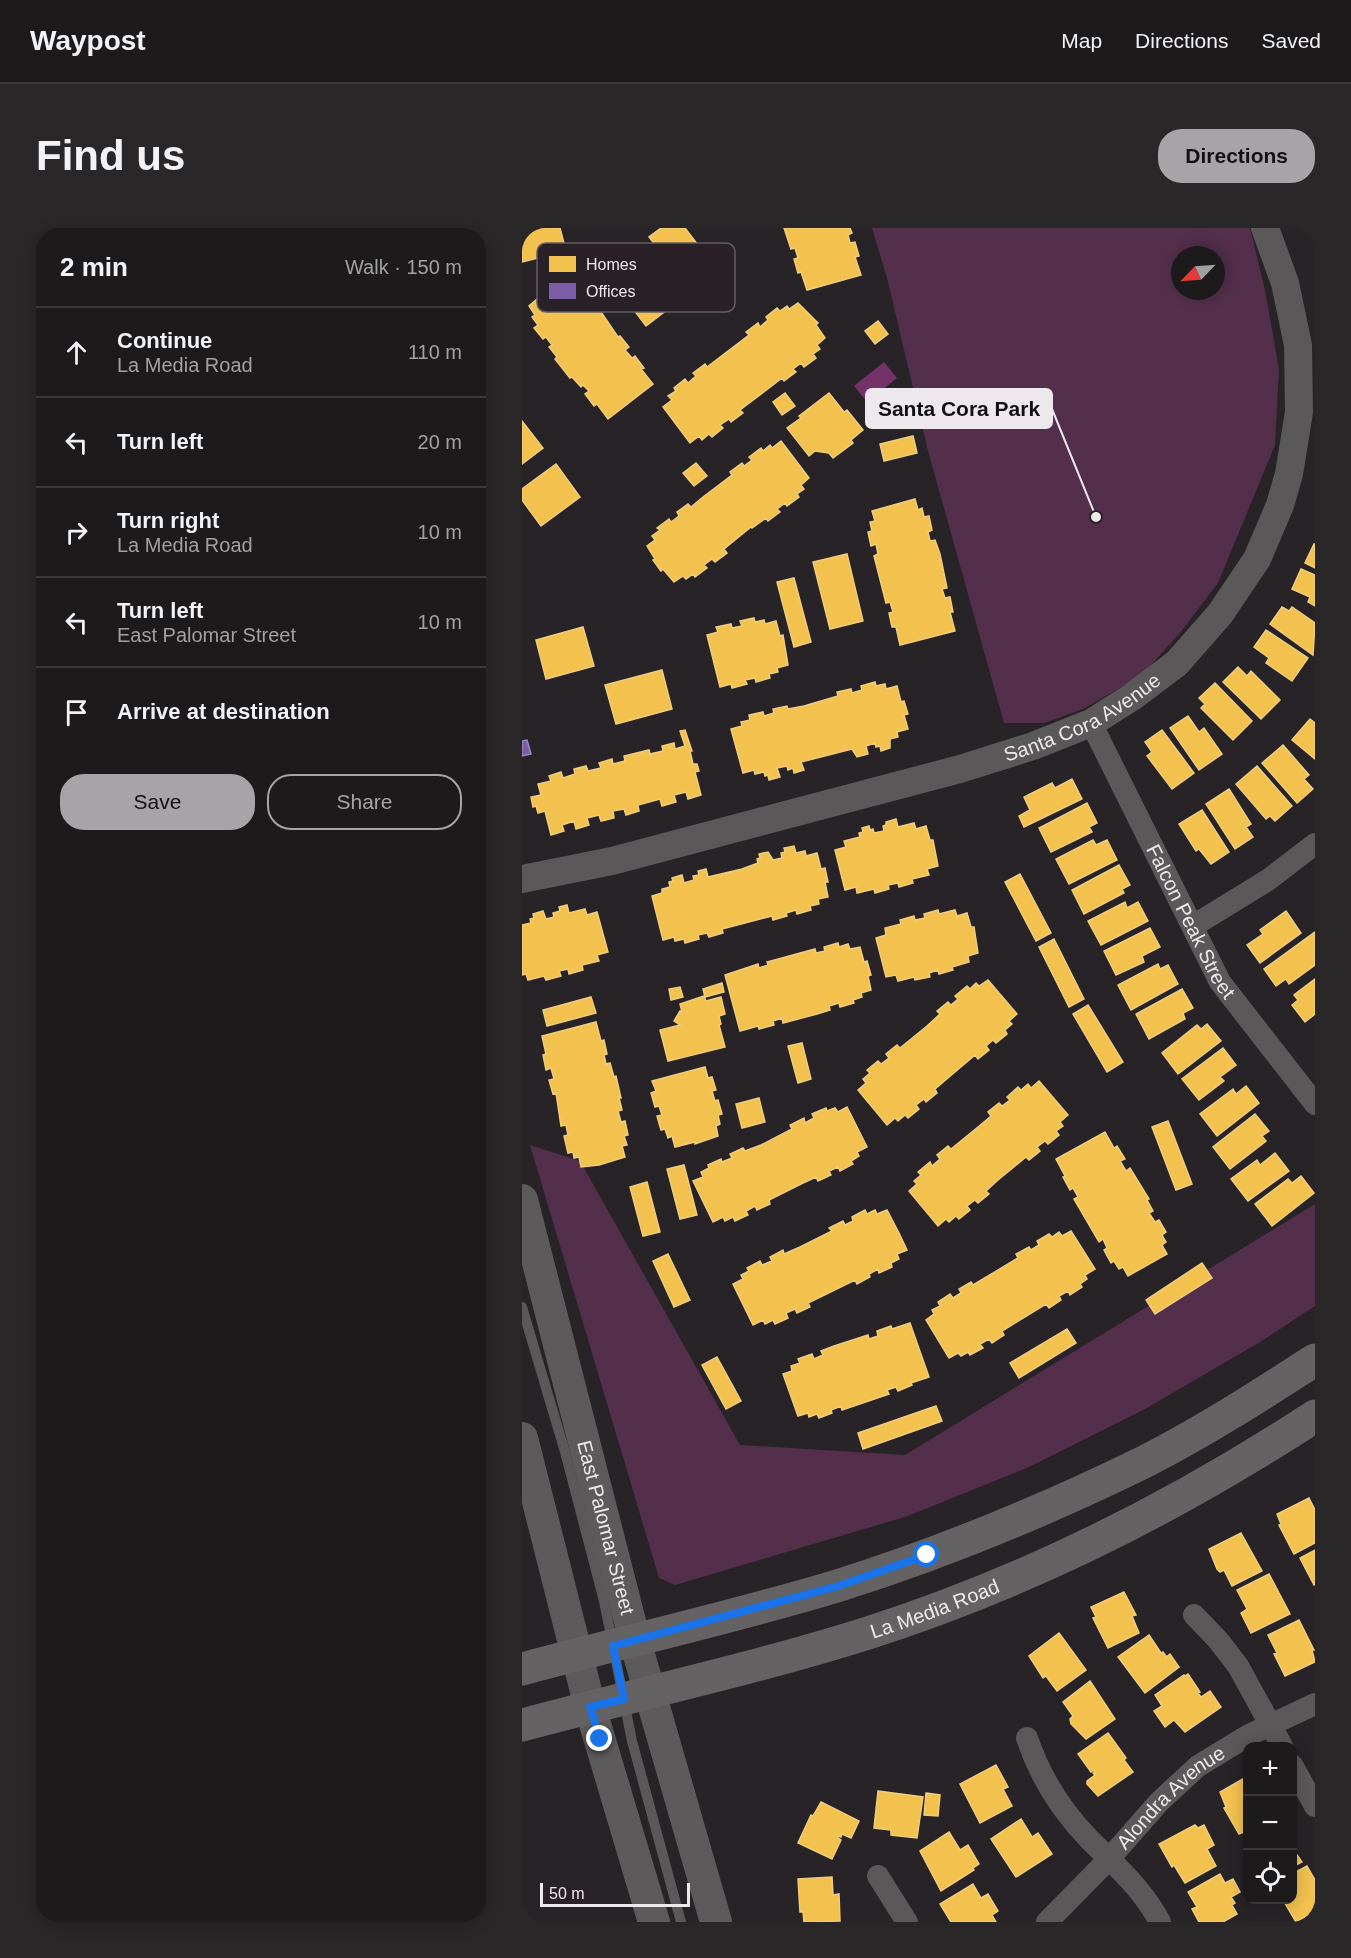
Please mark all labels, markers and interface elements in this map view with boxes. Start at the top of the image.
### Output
text: Waypost [30,25,146,56]
text: Map [1061,29,1102,52]
text: Directions [1135,29,1228,52]
text: Saved [1261,29,1321,52]
button: Directions [1158,129,1315,183]
text: Find us [36,132,185,179]
legend [537,243,735,312]
north arrow [1171,246,1225,300]
text: 2 min [60,252,128,282]
text: Walk · 150 m [345,256,462,278]
text: Homes [586,256,637,273]
text: Offices [586,283,636,300]
text: Continue [117,328,212,353]
icon: ahead [60,336,93,369]
text: 110 m [408,341,462,363]
text: La Media Road [117,354,253,376]
callout: Santa Cora Park [866,389,1052,428]
text: Santa Cora Park [878,397,1040,420]
icon: left [60,426,93,459]
text: Turn left [117,429,203,454]
text: 20 m [418,431,462,453]
text: Turn right [117,508,219,533]
icon: right [60,516,93,549]
text: 10 m [418,521,462,543]
text: La Media Road [117,534,253,556]
text: Turn left [117,598,203,623]
icon: left [60,606,93,639]
text: 10 m [418,611,462,633]
text: East Palomar Street [117,624,296,646]
street label: Santa Cora Avenue [1001,669,1164,765]
icon: arrive [60,696,93,729]
text: Arrive at destination [117,699,330,724]
button: Save [60,774,255,830]
button: Share [267,774,462,830]
street label: Falcon Peak Street [1142,841,1240,1003]
street label: East Palomar Street [573,1438,639,1617]
route start [913,1541,939,1567]
street label: La Media Road [868,1575,1002,1643]
route end [586,1725,612,1751]
street label: Alondra Avenue [1112,1741,1229,1853]
map controls [1243,1742,1297,1904]
button: + [1243,1742,1297,1796]
button: − [1243,1796,1297,1850]
button: locate [1243,1850,1297,1904]
scale bar [540,1880,690,1908]
text: 50 m [549,1885,585,1902]

